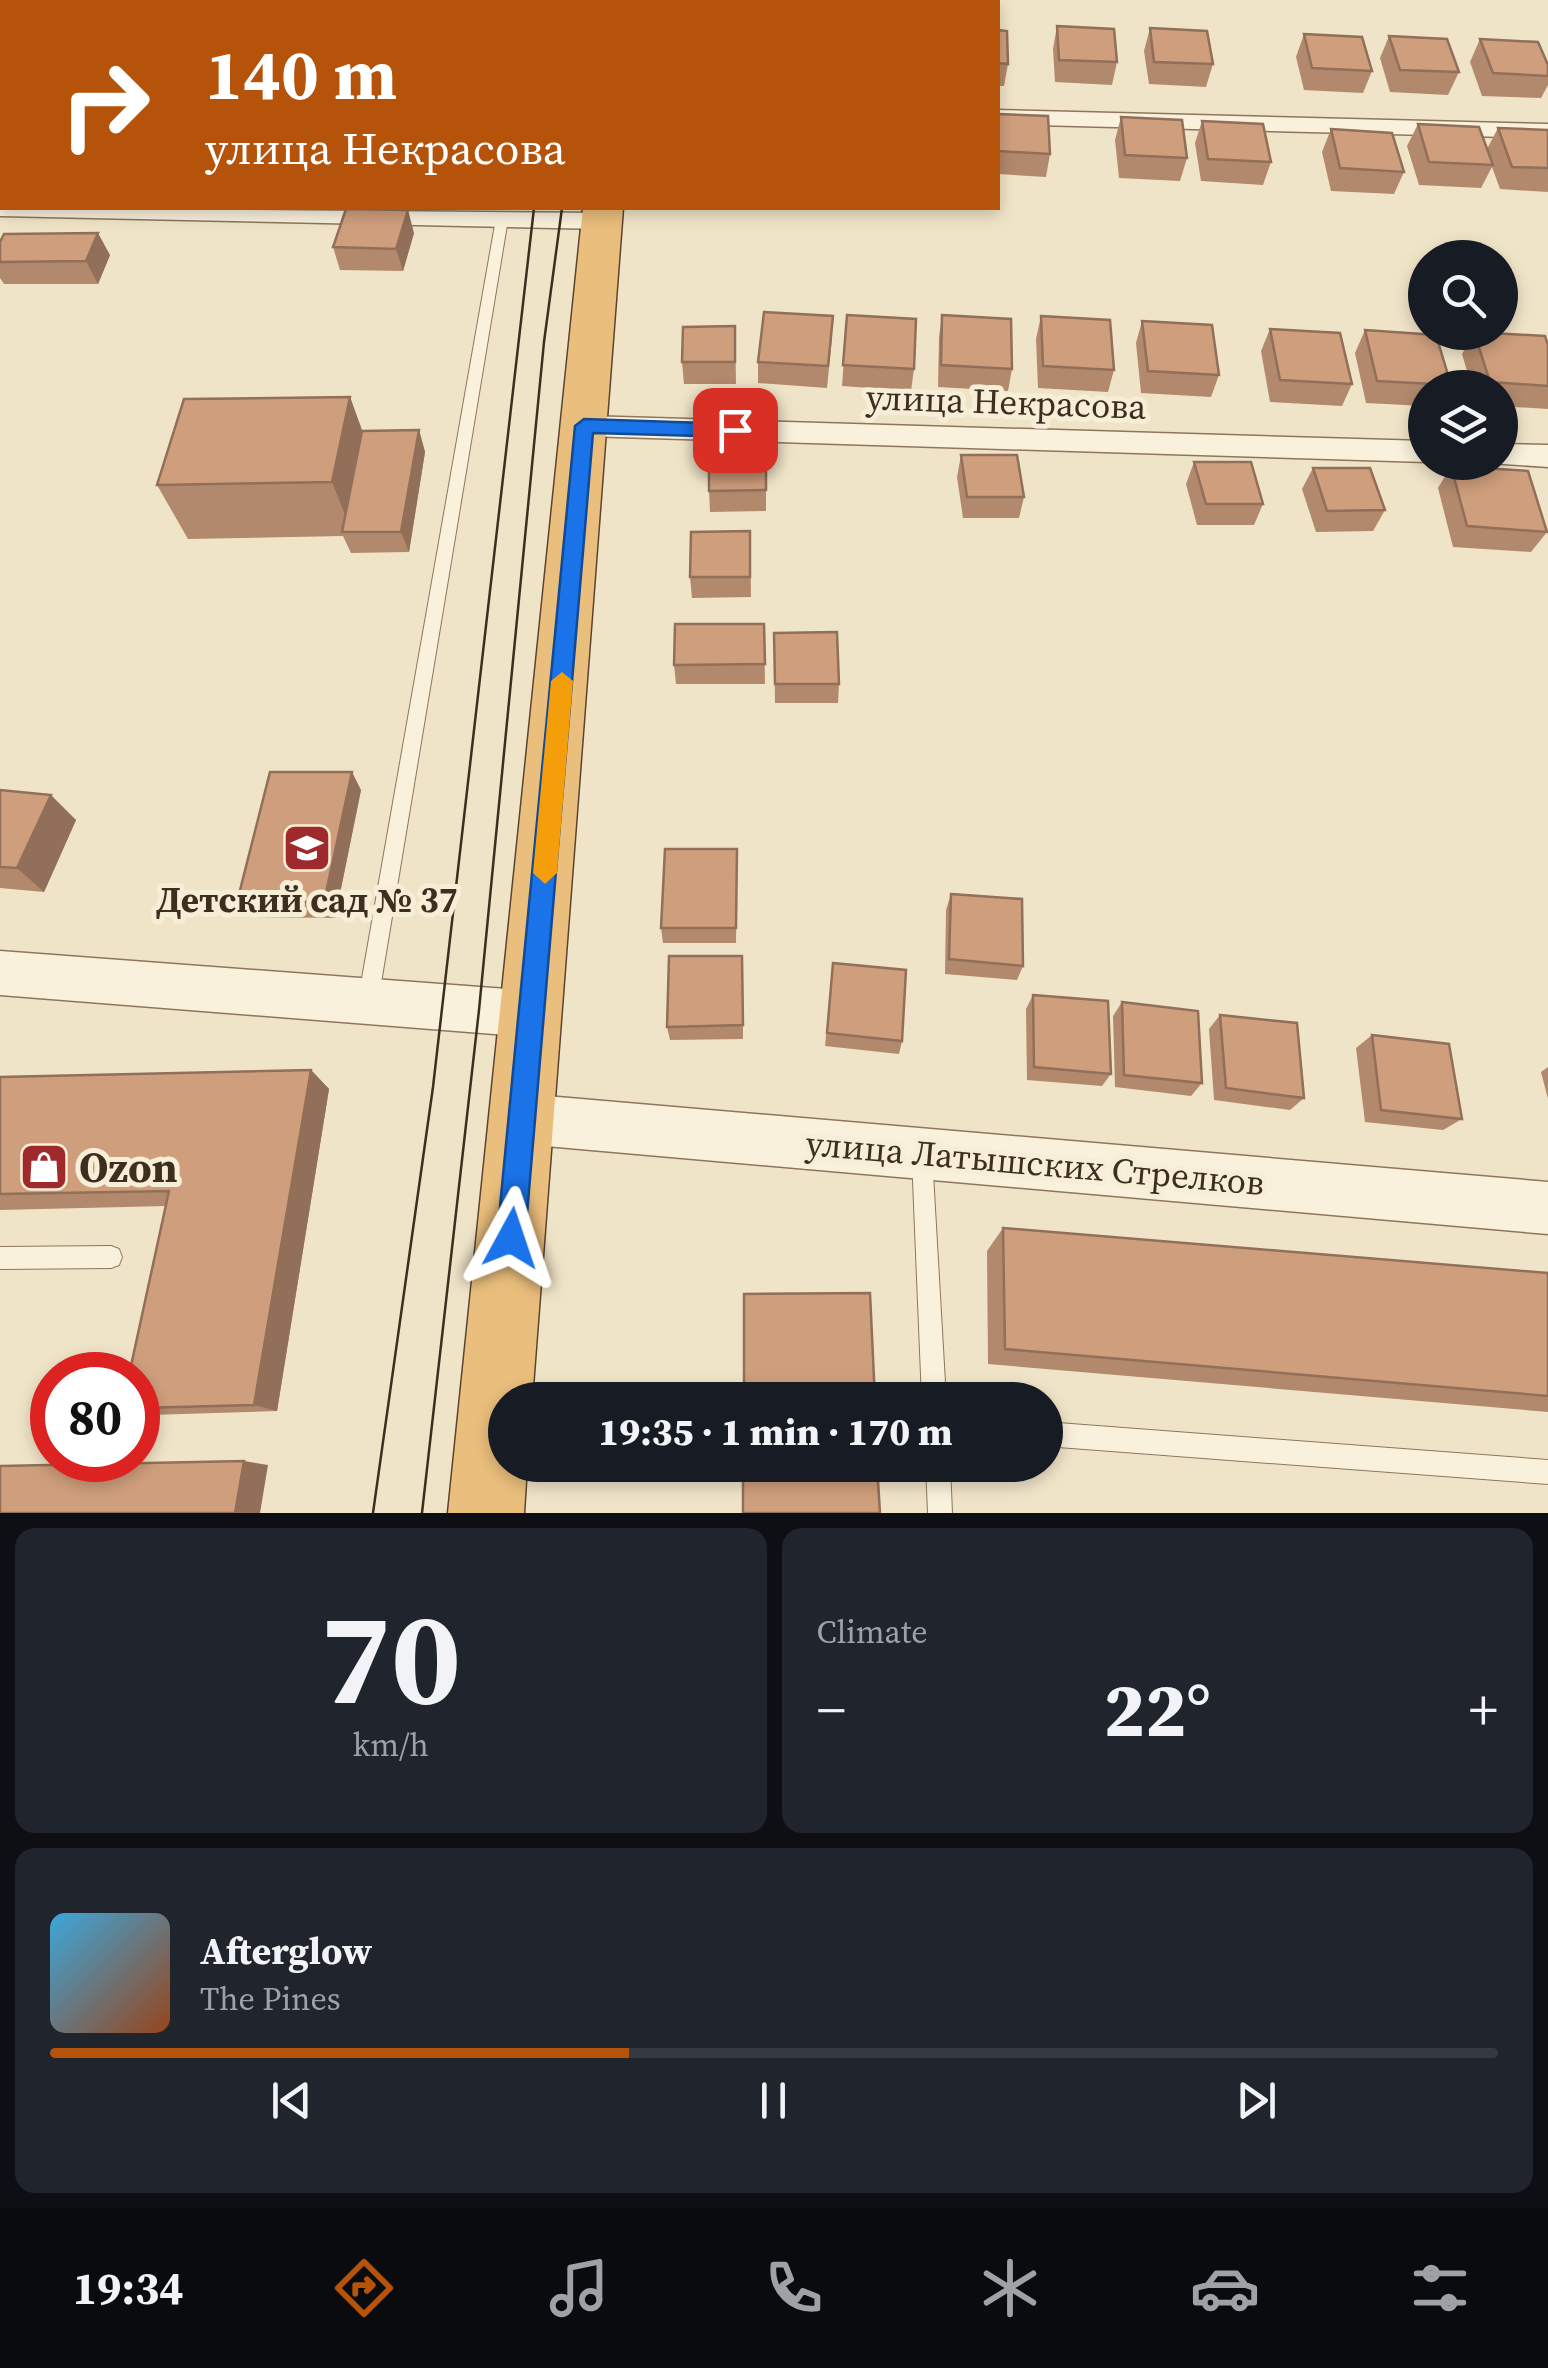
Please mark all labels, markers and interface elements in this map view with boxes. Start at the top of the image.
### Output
text: 140 m [205,26,397,122]
icon: right [40,40,170,170]
text: улица Некрасова [205,117,566,179]
map controls [1408,240,1518,480]
button: search [1408,240,1518,350]
button: layers [1408,370,1518,480]
street label: улица Некрасова [865,373,1147,431]
pin [693,388,778,473]
icon: arrive [708,403,763,458]
school or university icon: Детский сад № 37 [281,822,333,874]
place label: Детский сад № 37 [156,876,458,924]
street label: улица Латышских Стрелков [804,1119,1266,1207]
place label: Ozon [79,1138,178,1196]
shop icon: Ozon [18,1141,70,1193]
position arrow [459,1186,563,1290]
speed limit sign: 80 [30,1352,160,1482]
text: 19:35 · 1 min · 170 m [598,1406,953,1458]
text: 70 [320,1568,461,1747]
text: Climate [817,1610,928,1654]
text: 22° [1104,1658,1211,1761]
text: − [817,1672,846,1747]
text: + [1469,1672,1498,1747]
text: km/h [353,1723,429,1767]
text: Afterglow [200,1925,372,1977]
text: The Pines [200,1977,341,2021]
icon: previous [264,2073,319,2128]
icon: pause [746,2073,801,2128]
icon: next [1229,2073,1284,2128]
icon: directions [329,2253,399,2323]
icon: music [544,2253,614,2323]
icon: phone [759,2253,829,2323]
icon: climate [975,2253,1045,2323]
icon: car [1190,2253,1260,2323]
icon: filters [1405,2253,1475,2323]
text: 19:34 [73,2257,184,2319]

